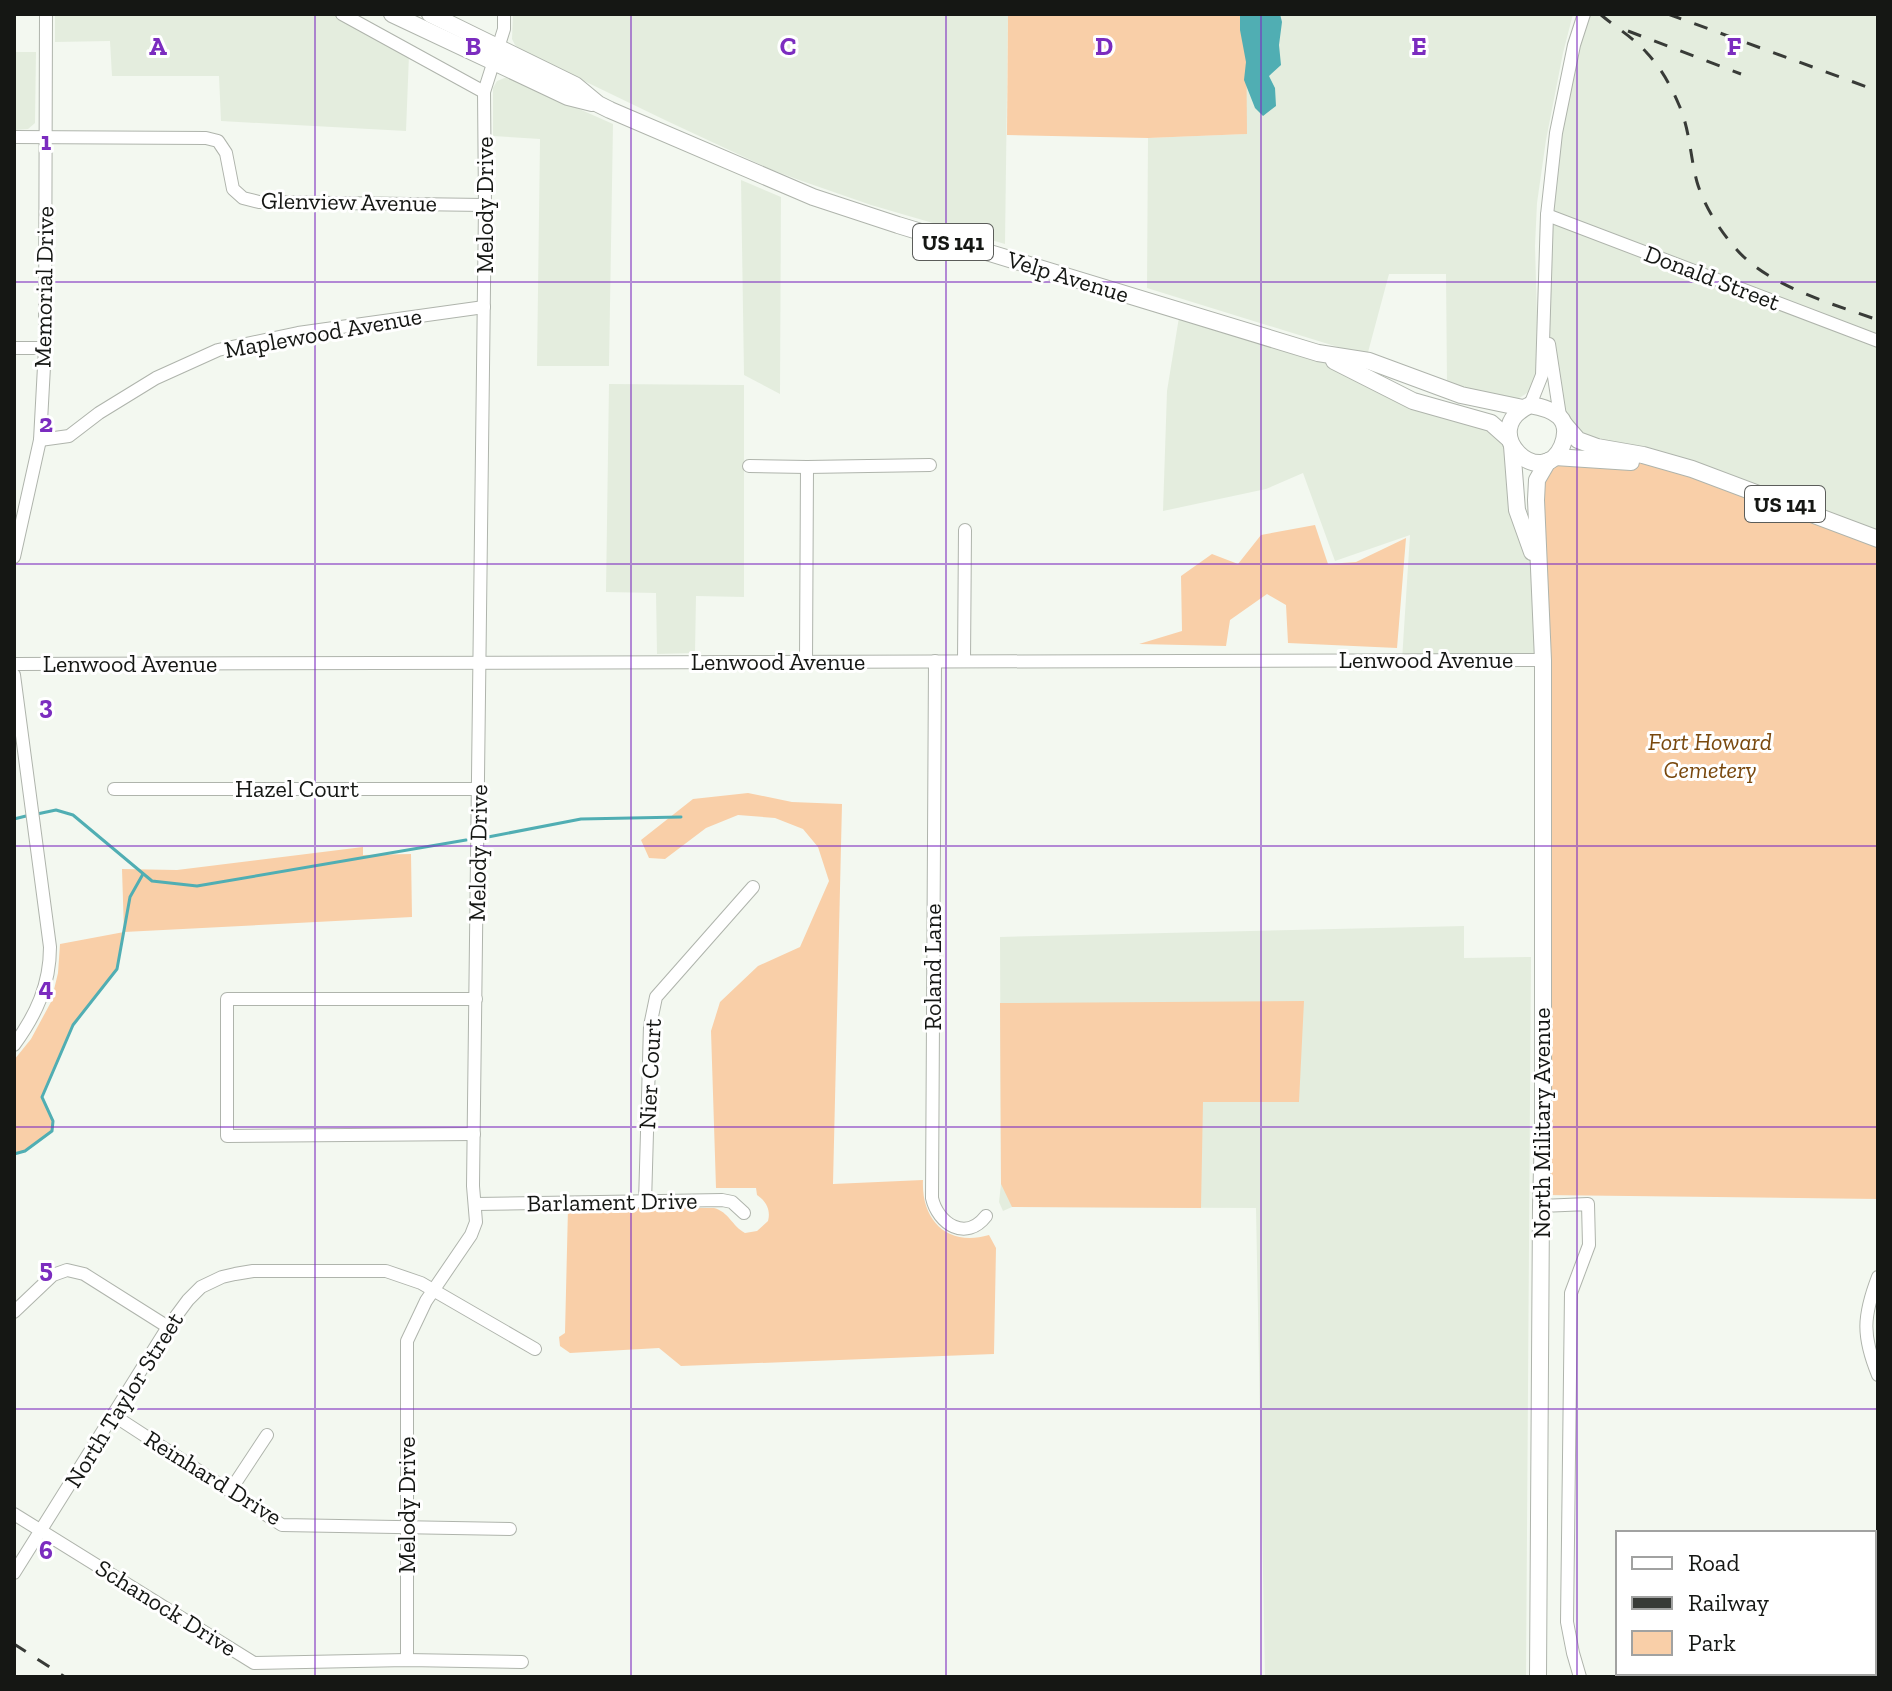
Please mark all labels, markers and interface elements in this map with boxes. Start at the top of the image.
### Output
text: A [149,30,167,62]
text: B [465,30,481,62]
text: C [780,30,796,62]
text: D [1095,30,1113,62]
text: E [1411,30,1427,62]
text: F [1727,30,1742,62]
text: 1 [41,125,52,157]
street label: Melody Drive [470,136,499,274]
street label: Glenview Avenue [261,185,437,218]
street label: Memorial Drive [28,206,59,368]
road number: US 141 [913,224,993,260]
street label: Donald Street [1640,238,1784,317]
street label: Velp Avenue [1003,244,1132,309]
street label: Maplewood Avenue [222,301,424,364]
text: 2 [39,407,53,439]
road number: US 141 [1745,486,1825,522]
street label: Lenwood Avenue [1339,645,1513,674]
street label: Lenwood Avenue [691,647,865,676]
street label: Lenwood Avenue [43,649,217,678]
text: 3 [39,689,53,721]
park label: Fort Howard Cemetery [1648,727,1772,784]
street label: Hazel Court [235,774,359,803]
street label: Melody Drive [462,784,493,922]
street label: Roland Lane [918,904,947,1030]
text: 4 [39,971,54,1003]
street label: North Military Avenue [1527,1007,1556,1239]
street label: Nier Court [632,1018,667,1130]
street label: Barlament Drive [526,1186,698,1217]
text: 5 [39,1252,53,1284]
street label: North Taylor Street [58,1307,189,1493]
street label: Reinhard Drive [139,1424,287,1531]
street label: Melody Drive [392,1436,421,1574]
legend [1616,1531,1876,1675]
text: 6 [39,1534,53,1566]
text: Road [1688,1548,1740,1577]
street label: Schanock Drive [91,1553,242,1662]
text: Railway [1688,1588,1770,1617]
text: Park [1688,1628,1736,1657]

